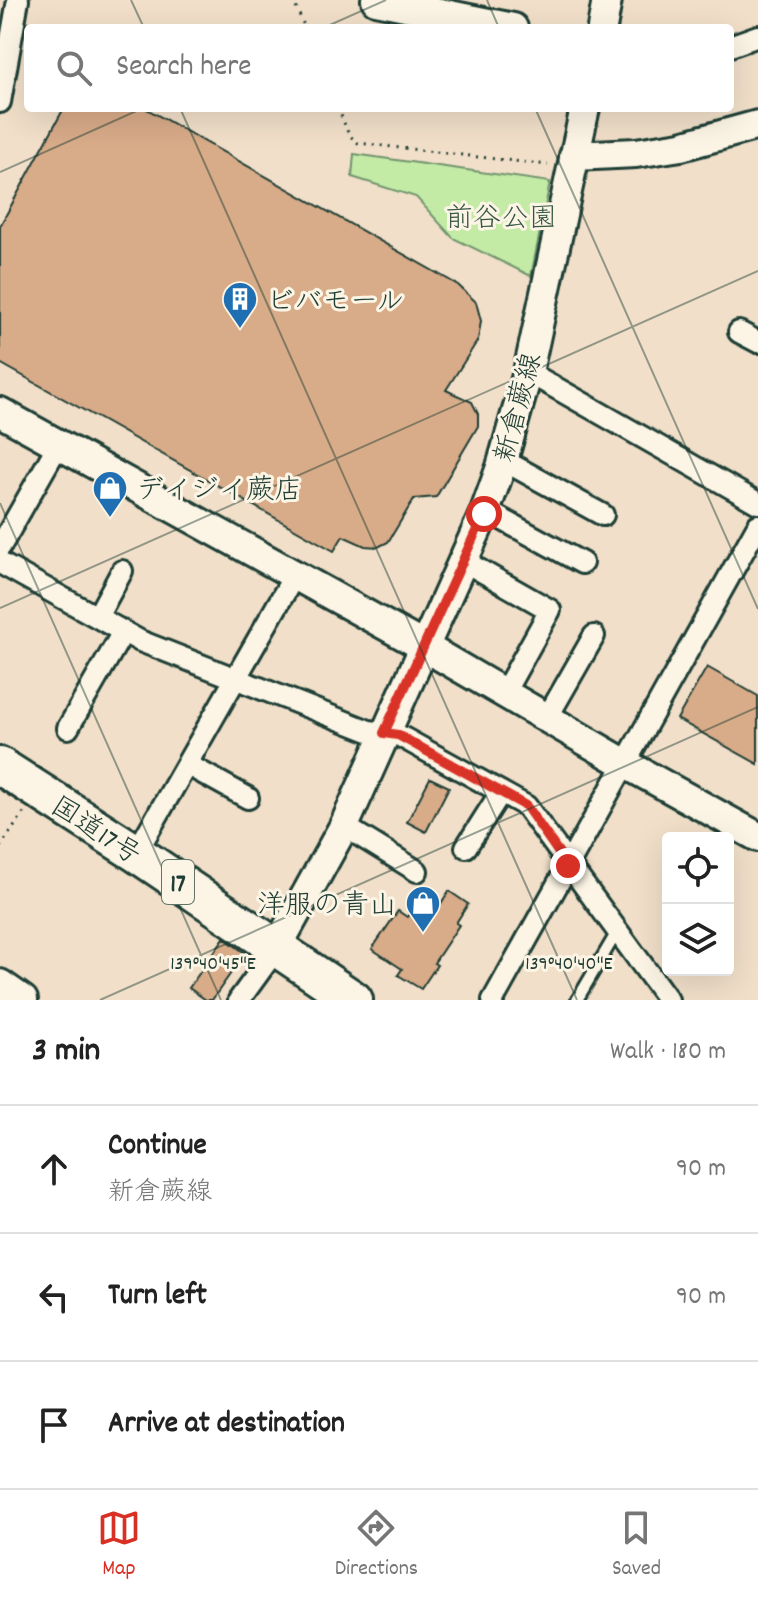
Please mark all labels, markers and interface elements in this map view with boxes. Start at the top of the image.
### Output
search box [24,24,734,112]
icon: search [52,46,96,90]
text: Search here [116,47,252,90]
park label: 前谷公園 [445,201,557,241]
building icon: ビバモール [221,280,259,330]
place label: ビバモール [266,284,404,324]
street label: 新倉蕨線 [487,349,555,468]
shop icon: デイジイ蕨店 [91,469,129,519]
place label: デイジイ蕨店 [136,473,302,513]
route start [466,496,502,532]
street label: 国道17号 [41,789,147,877]
map controls [662,832,734,976]
button: locate [662,832,734,904]
route end [550,848,586,884]
road number: 17 [162,860,194,904]
shop icon: 洋服の青山 [404,884,442,934]
place label: 洋服の青山 [257,888,397,928]
button: layers [662,904,734,976]
text: 139°40'45"E [170,951,256,979]
text: 139°40'40"E [525,951,613,979]
text: 3 min [32,1028,100,1077]
text: Walk · 180 m [610,1034,726,1071]
text: Continue [108,1126,207,1169]
icon: ahead [32,1147,76,1191]
text: 90 m [676,1151,726,1188]
text: 新倉蕨線 [108,1175,212,1212]
icon: left [32,1275,76,1319]
text: Turn left [108,1276,207,1319]
text: 90 m [676,1279,726,1316]
icon: arrive [32,1403,76,1447]
text: Arrive at destination [108,1404,345,1447]
tab: Map [97,1506,141,1585]
tab: Directions [335,1506,418,1585]
tab: Saved [612,1506,661,1585]

